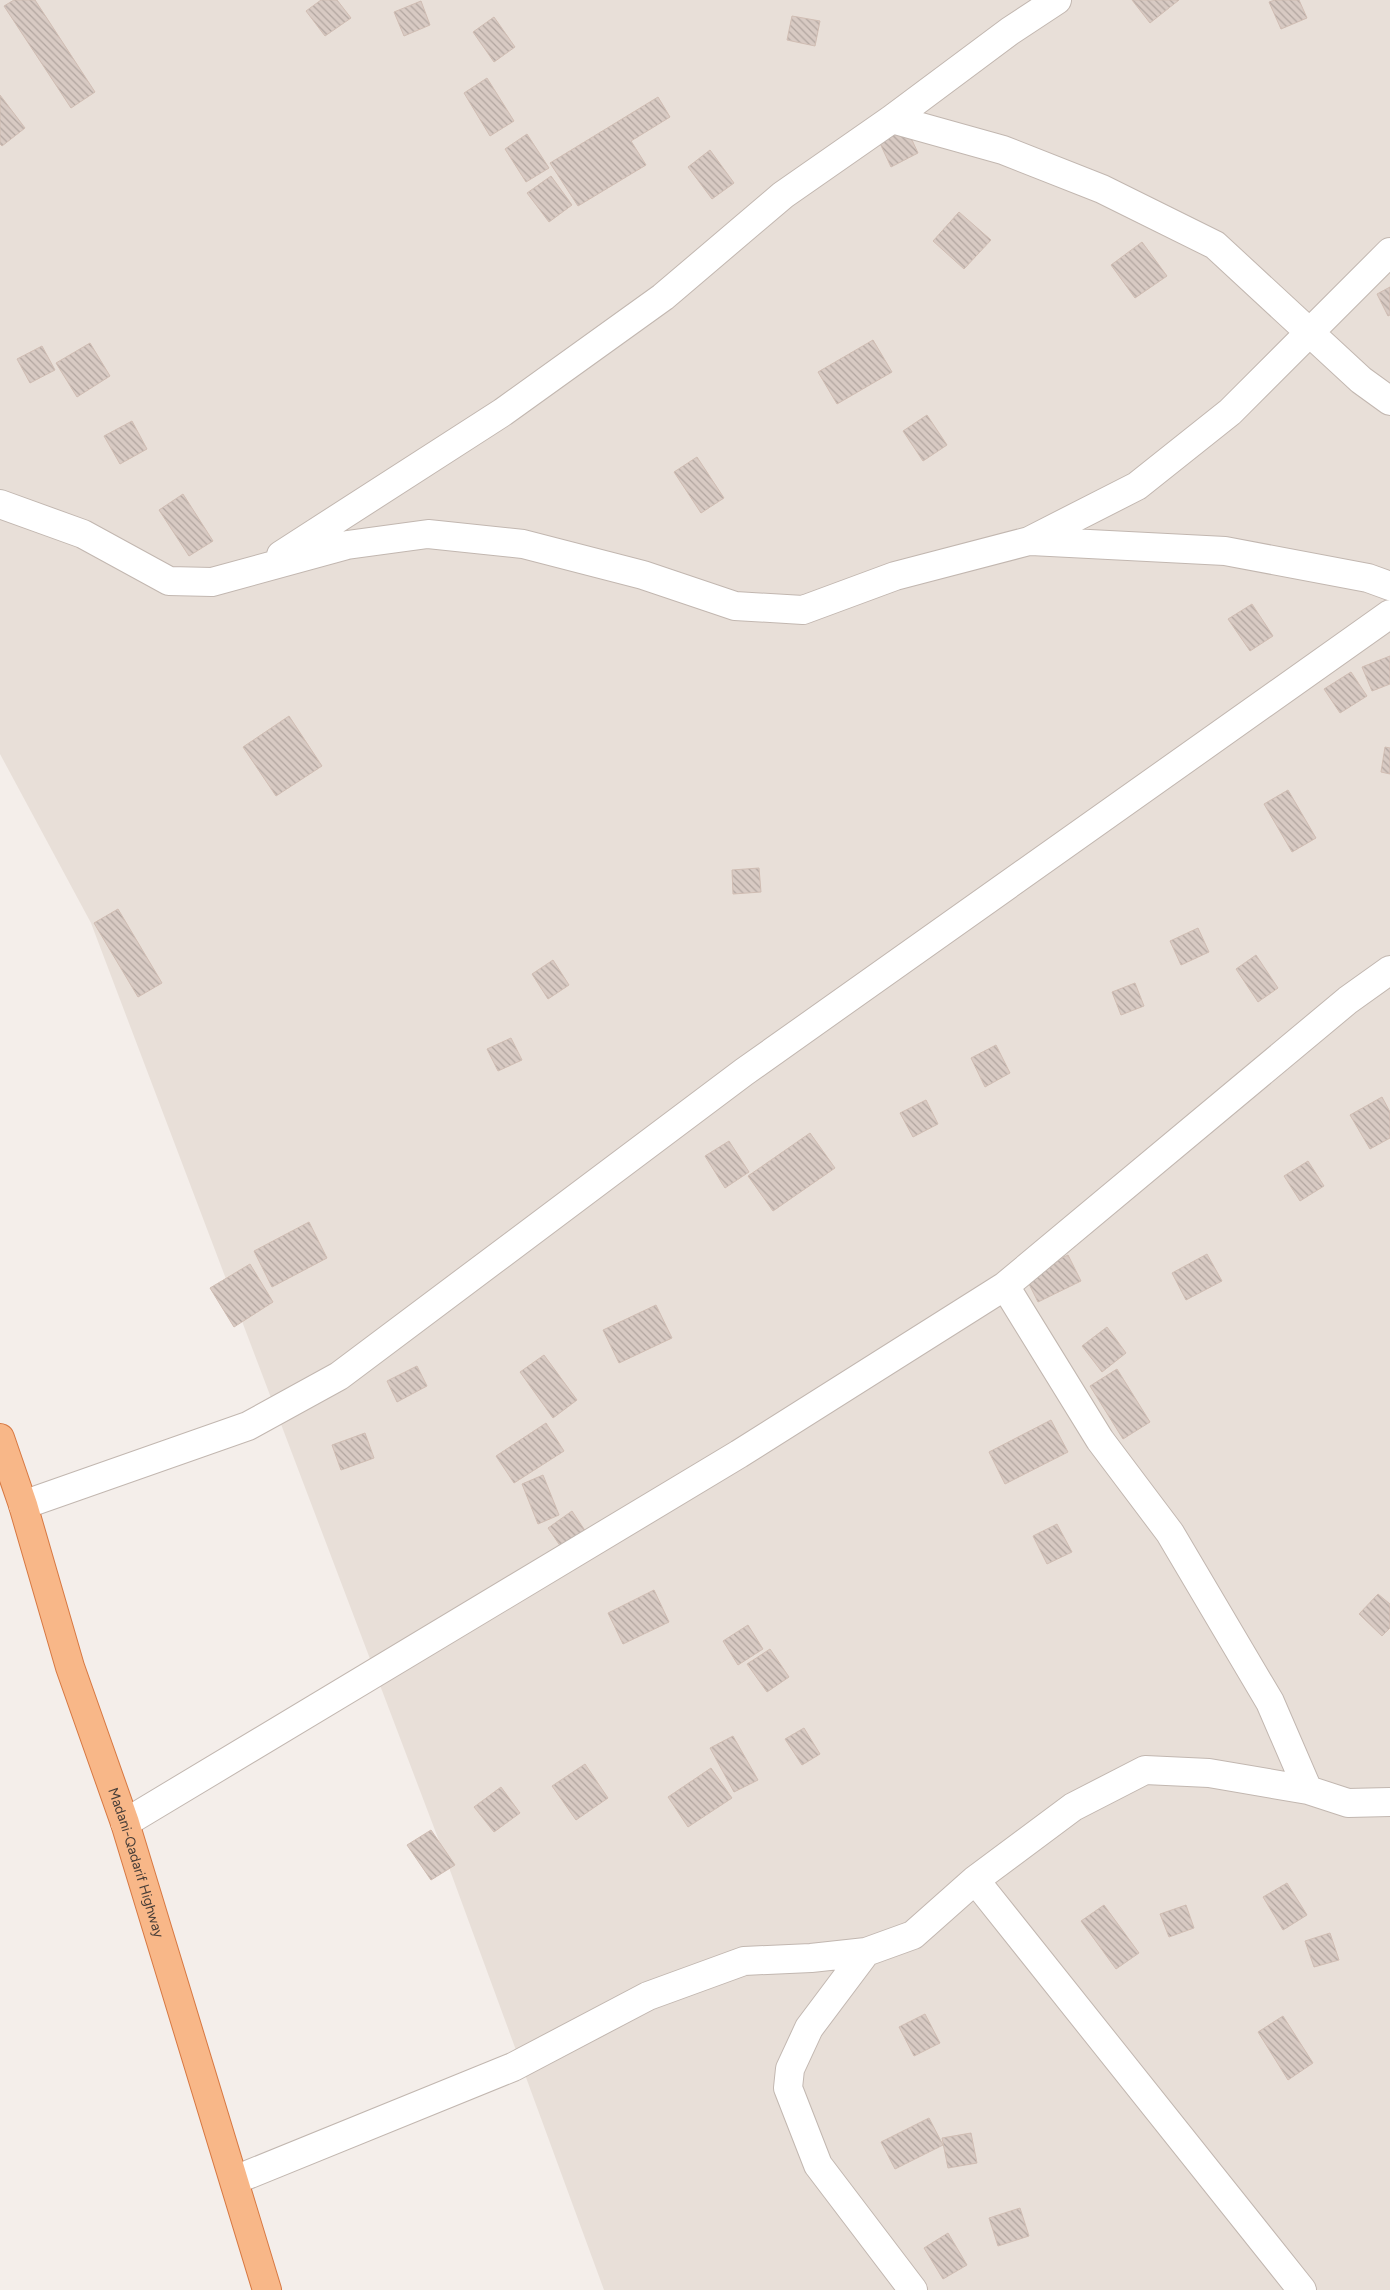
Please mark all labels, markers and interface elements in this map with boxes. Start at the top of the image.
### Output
street label: Madani-Qadarif Highway [105,1785,168,1940]

